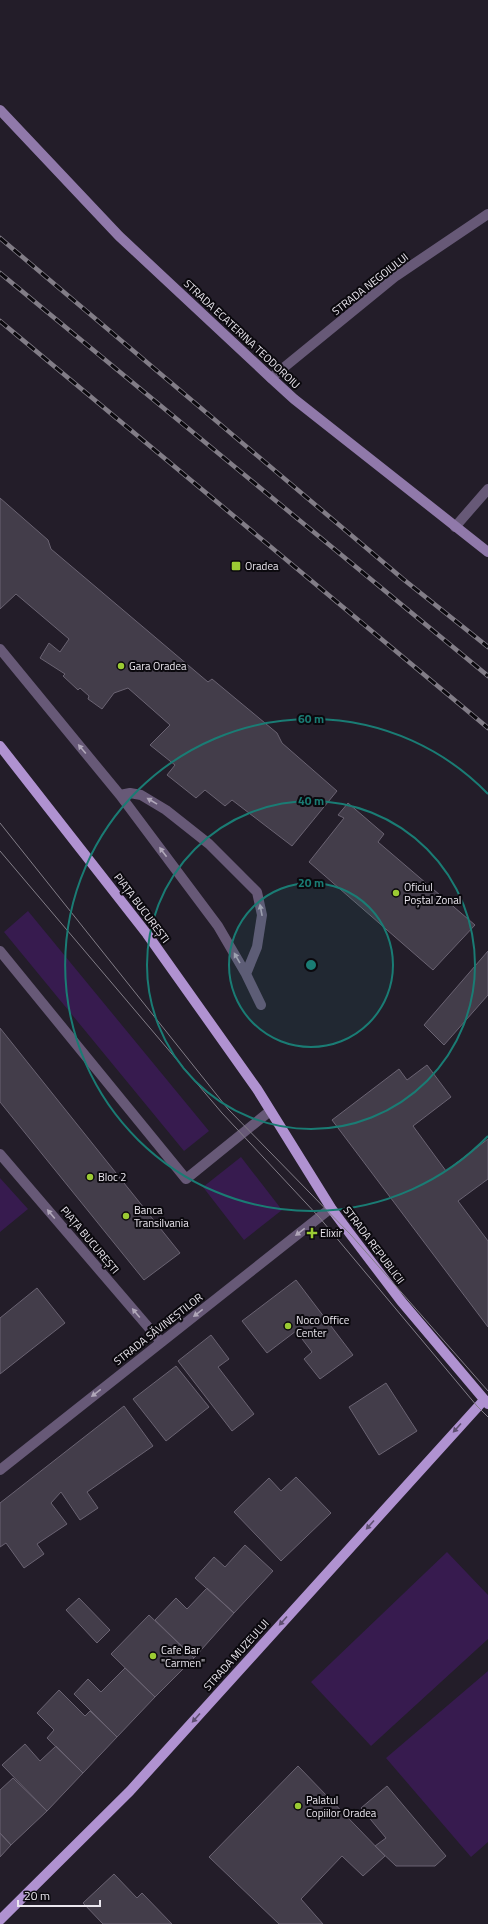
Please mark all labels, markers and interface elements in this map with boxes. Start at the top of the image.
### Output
street label: STRADA NEGOIULUI [328,249,412,319]
street label: STRADA ECATERINA TEODOROIU [180,276,304,392]
place label: Oradea [245,558,279,574]
marker: Oradea [230,560,242,572]
place label: Gara Oradea [129,658,187,674]
marker: Gara Oradea [116,661,126,671]
text: 60 m [298,709,324,728]
one-way arrow [78,744,87,755]
text: 40 m [298,791,324,810]
one-way arrow [147,797,157,805]
one-way arrow [158,846,167,857]
street label: PIAȚA BUCUREȘTI [110,870,174,946]
text: 20 m [298,873,324,892]
place label: Oficiul Poștal Zonal [404,879,461,908]
marker: Oficiul Poștal Zonal [391,888,401,898]
one-way arrow [258,904,264,916]
one-way arrow [233,952,240,964]
centre of rings [304,958,318,972]
place label: Bloc 2 [98,1169,127,1185]
marker: Bloc 2 [85,1172,95,1182]
place label: Banca Transilvania [134,1202,189,1231]
street label: PIAȚA BUCUREȘTI [57,1203,123,1277]
street label: STRADA REPUBLICII [339,1203,409,1287]
one-way arrow [47,1209,56,1219]
marker: Banca Transilvania [121,1211,131,1221]
place label: Elixir [320,1225,342,1241]
one-way arrow [294,1228,305,1236]
marker: Elixir [307,1228,317,1238]
street label: STRADA SĂVINEȘTILOR [110,1289,206,1369]
one-way arrow [131,1307,140,1318]
one-way arrow [193,1308,204,1317]
place label: Noco Office Center [296,1312,350,1341]
marker: Noco Office Center [283,1321,293,1331]
one-way arrow [91,1389,102,1398]
one-way arrow [453,1423,462,1434]
one-way arrow [365,1520,375,1530]
street label: STRADA MUZEULUI [200,1616,272,1694]
one-way arrow [279,1617,288,1626]
place label: Cafe Bar "Carmen" [161,1642,205,1671]
marker: Cafe Bar "Carmen" [148,1651,158,1661]
one-way arrow [191,1713,200,1723]
place label: Palatul Copiilor Oradea [306,1792,377,1821]
marker: Palatul Copiilor Oradea [293,1801,303,1811]
scale bar [18,1882,100,1908]
text: 20 m [24,1886,50,1905]

